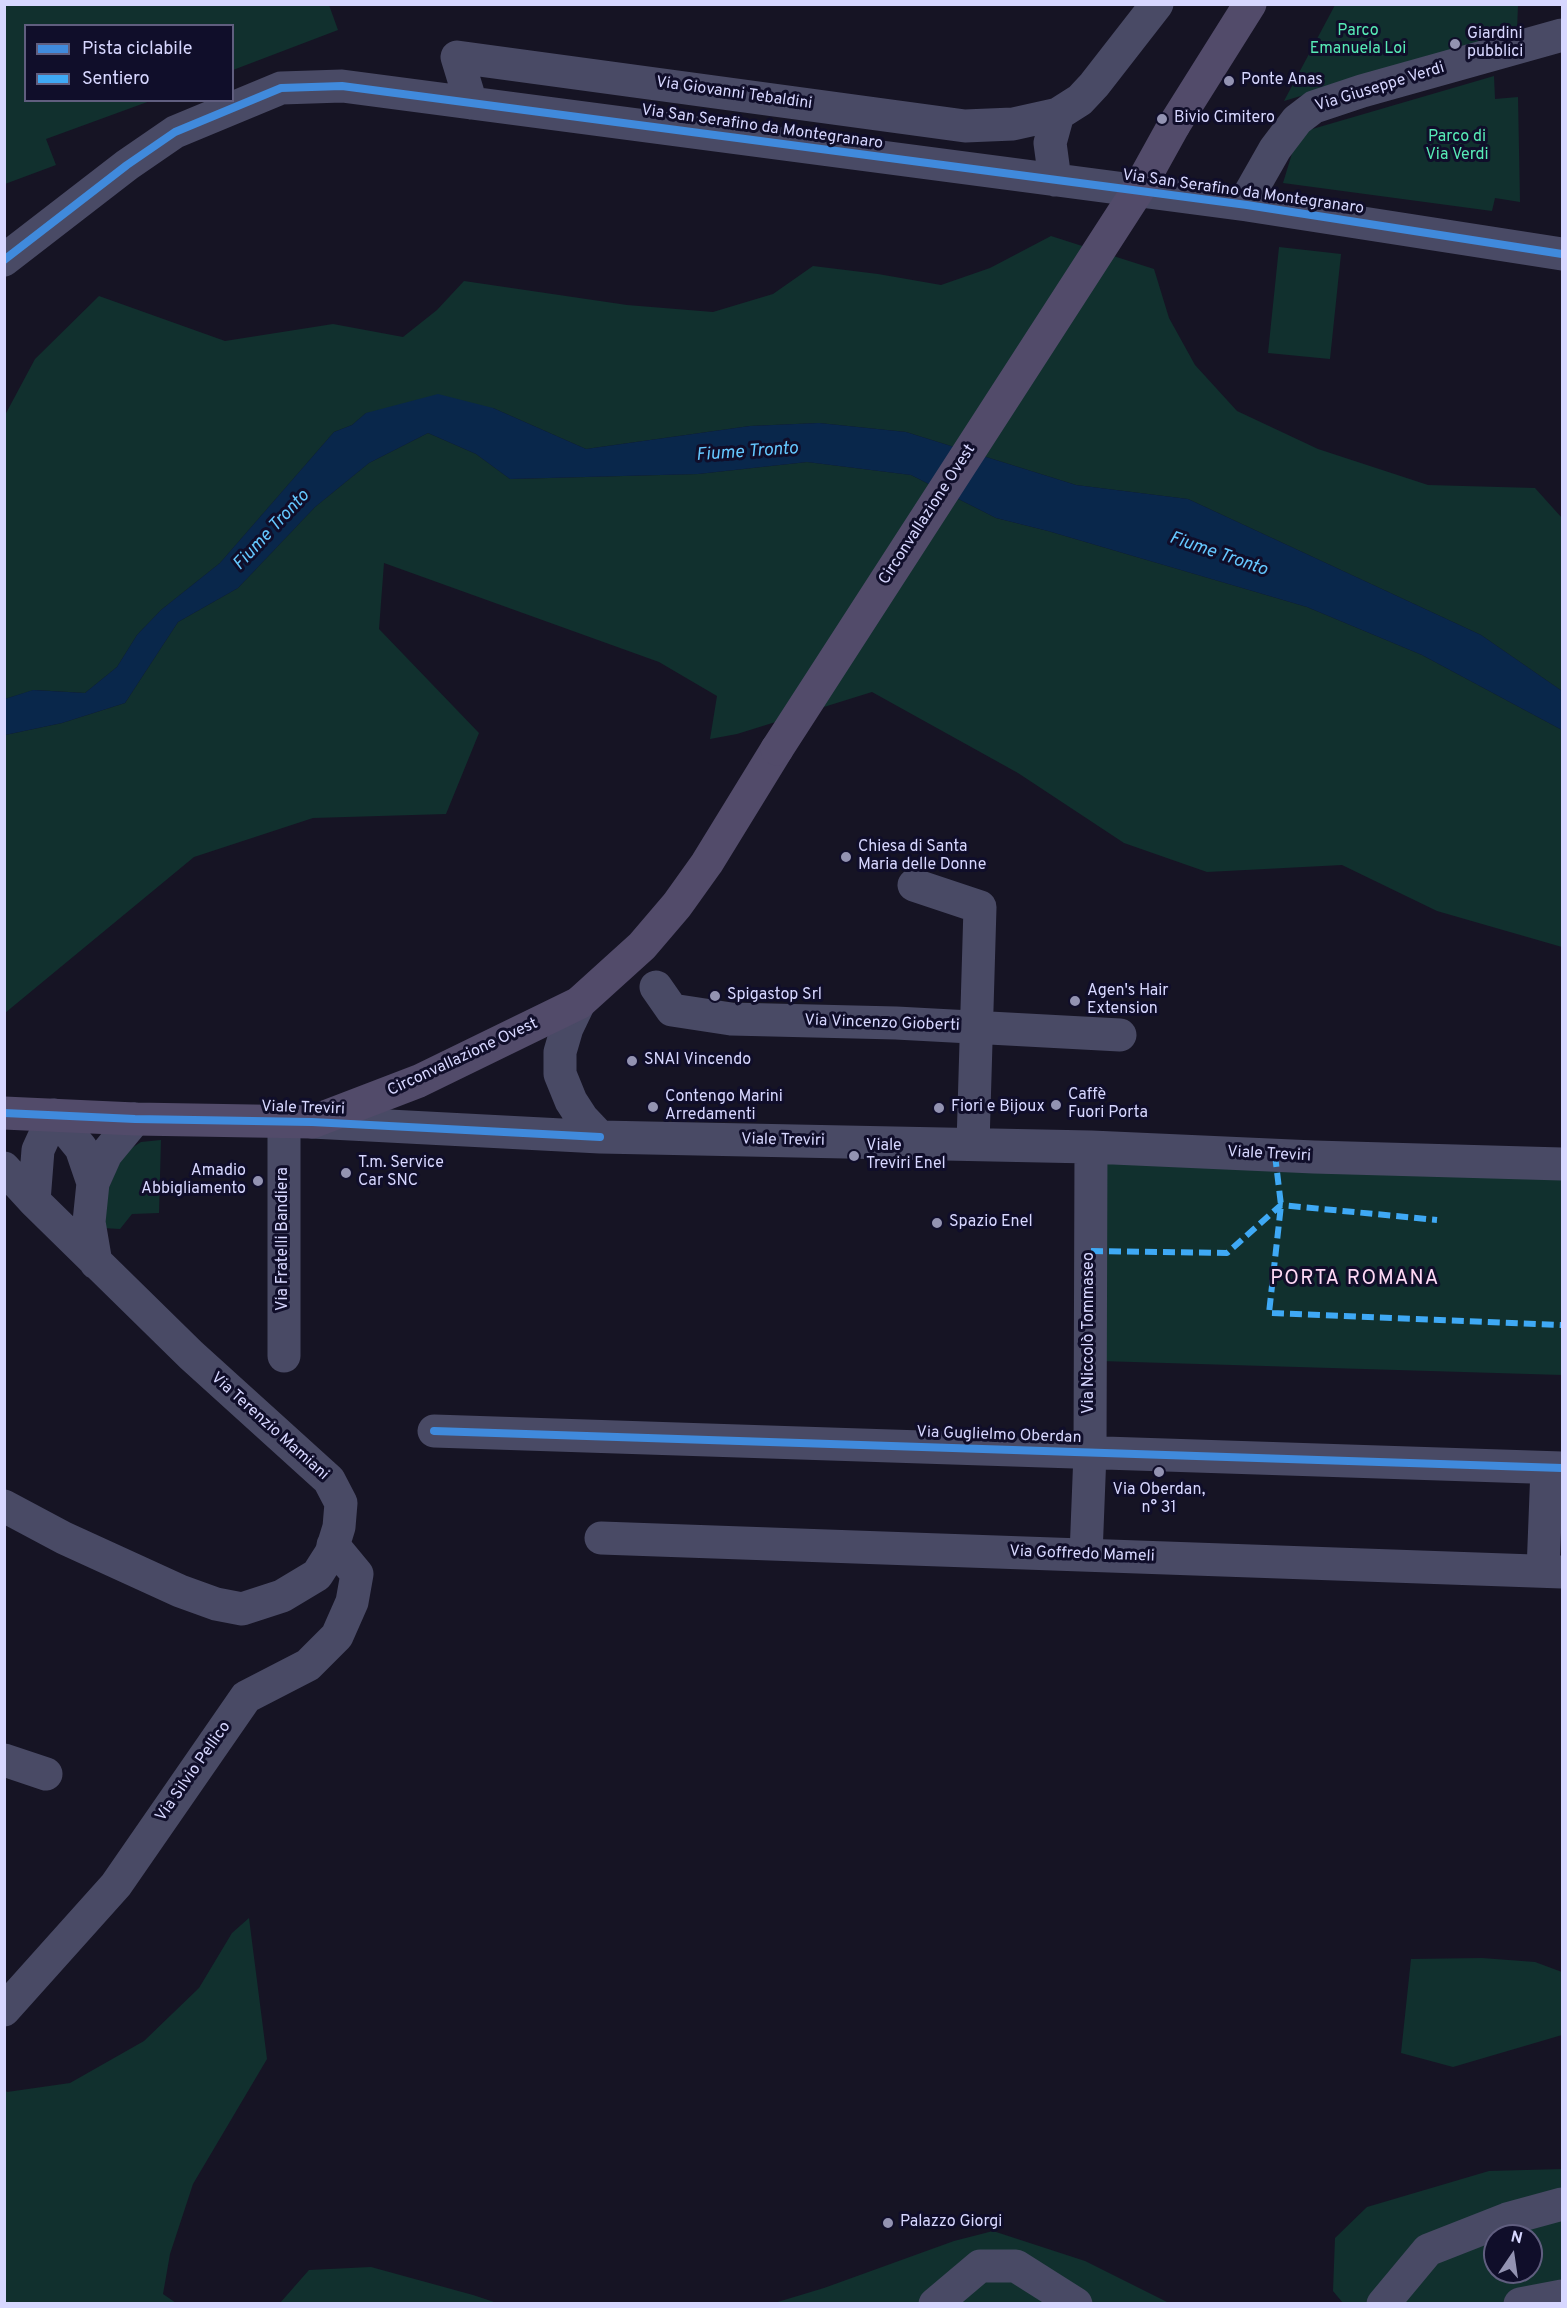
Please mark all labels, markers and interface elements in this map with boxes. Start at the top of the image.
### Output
park label: Parco Emanuela Loi [1310,22,1406,60]
legend [24,24,234,102]
place label: Giardini pubblici [1467,25,1523,63]
marker: Giardini pubblici [1448,37,1462,51]
text: Pista ciclabile [82,38,192,61]
street label: Via Giuseppe Verdi [1313,59,1447,117]
text: Sentiero [82,68,150,91]
place label: Ponte Anas [1241,71,1323,91]
street label: Via Giovanni Tebaldini [655,74,813,114]
marker: Ponte Anas [1222,74,1236,88]
street label: Via San Serafino da Montegranaro [640,102,884,154]
place label: Bivio Cimitero [1174,109,1275,129]
marker: Bivio Cimitero [1155,112,1169,126]
park label: Parco di Via Verdi [1425,128,1489,166]
street label: Via San Serafino da Montegranaro [1121,167,1365,219]
water label: Fiume Tronto [695,439,799,467]
street label: Circonvallazione Ovest [875,441,981,589]
water label: Fiume Tronto [229,486,315,576]
water label: Fiume Tronto [1166,528,1270,582]
place label: Chiesa di Santa Maria delle Donne [858,838,986,876]
marker: Chiesa di Santa Maria delle Donne [839,850,853,864]
place label: Agen's Hair Extension [1087,982,1169,1020]
place label: Spigastop Srl [727,986,822,1006]
marker: Spigastop Srl [708,989,722,1003]
marker: Agen's Hair Extension [1068,994,1082,1008]
street label: Via Vincenzo Gioberti [804,1012,960,1036]
street label: Circonvallazione Ovest [385,1015,541,1101]
place label: SNAI Vincendo [644,1051,751,1071]
marker: SNAI Vincendo [625,1054,639,1068]
place label: Caffè Fuori Porta [1068,1086,1148,1124]
place label: Contengo Marini Arredamenti [665,1088,783,1126]
street label: Viale Treviri [261,1098,345,1120]
place label: Fiori e Bijoux [951,1098,1045,1118]
marker: Caffè Fuori Porta [1049,1098,1063,1112]
marker: Contengo Marini Arredamenti [646,1100,660,1114]
marker: Fiori e Bijoux [932,1101,946,1115]
street label: Viale Treviri [741,1131,825,1151]
place label: Viale Treviri Enel [866,1137,946,1175]
street label: Viale Treviri [1227,1143,1311,1167]
marker: Viale Treviri Enel [847,1149,861,1163]
place label: T.m. Service Car SNC [358,1154,444,1192]
place label: Amadio Abbigliamento [141,1162,246,1200]
marker: T.m. Service Car SNC [339,1166,353,1180]
street label: Via Fratelli Bandiera [274,1167,294,1311]
marker: Amadio Abbigliamento [251,1174,265,1188]
place label: Spazio Enel [949,1213,1033,1233]
marker: Spazio Enel [930,1216,944,1230]
street label: Via Niccolò Tommaseo [1080,1252,1100,1414]
district label: PORTA ROMANA [1270,1268,1440,1292]
street label: Via Terenzio Mamiani [206,1369,332,1485]
street label: Via Guglielmo Oberdan [916,1424,1082,1448]
marker: Via Oberdan, n° 31 [1152,1465,1166,1479]
place label: Via Oberdan, n° 31 [1113,1481,1205,1519]
street label: Via Goffredo Mameli [1009,1543,1155,1567]
street label: Via Silvio Pellico [152,1718,236,1826]
place label: Palazzo Giorgi [900,2213,1002,2233]
marker: Palazzo Giorgi [881,2216,895,2230]
north arrow [1483,2224,1543,2284]
text: N [1509,2227,1524,2249]

